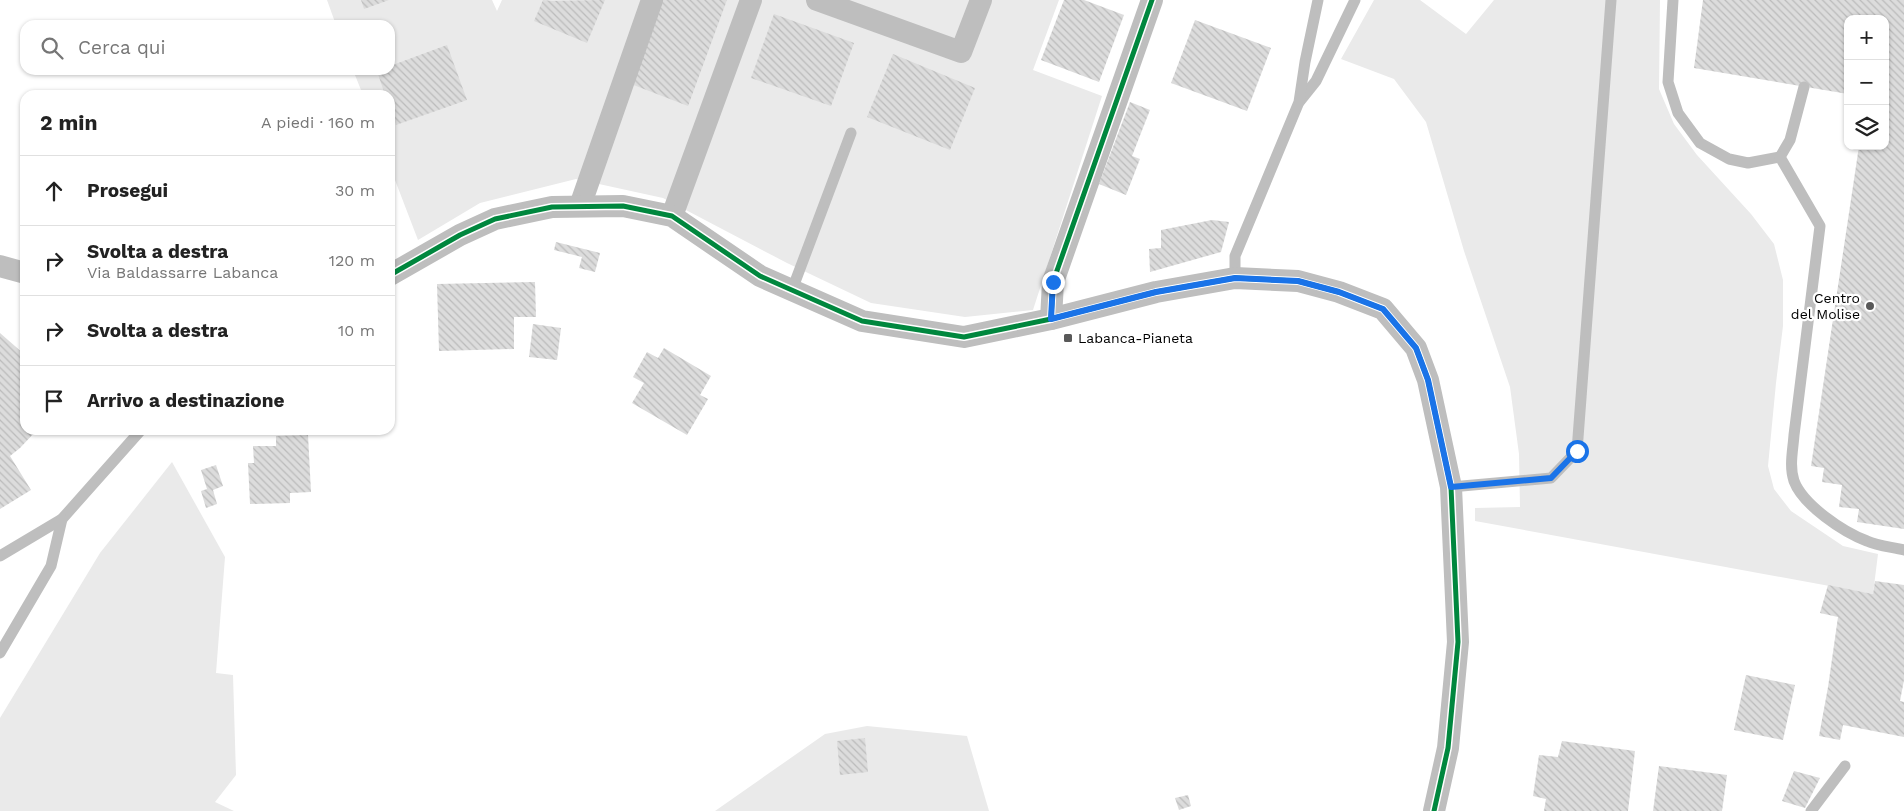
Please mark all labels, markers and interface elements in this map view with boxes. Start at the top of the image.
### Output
map controls [1844,15,1889,150]
button: + [1844,15,1889,60]
search box [20,20,395,75]
icon: search [38,34,66,62]
text: Cerca qui [78,36,166,59]
button: − [1844,60,1889,105]
button: layers [1844,105,1889,150]
text: 2 min [40,110,97,135]
text: A piedi · 160 m [261,113,375,132]
icon: ahead [40,177,68,205]
text: Prosegui [87,179,168,202]
text: 30 m [335,181,375,200]
text: Svolta a destra [87,240,228,263]
icon: right [40,247,68,275]
text: 120 m [329,251,375,270]
text: Via Baldassarre Labanca [87,263,278,282]
route end [1042,271,1065,294]
place label: Centro del Molise [1791,290,1860,322]
marker: Centro del Molise [1864,300,1876,312]
icon: right [40,317,68,345]
text: Svolta a destra [87,319,228,342]
text: 10 m [338,321,375,340]
place label: Labanca-Pianeta [1078,330,1193,346]
marker: Labanca-Pianeta [1062,332,1074,344]
icon: arrive [40,387,68,415]
text: Arrivo a destinazione [87,389,284,412]
route start [1566,440,1589,463]

